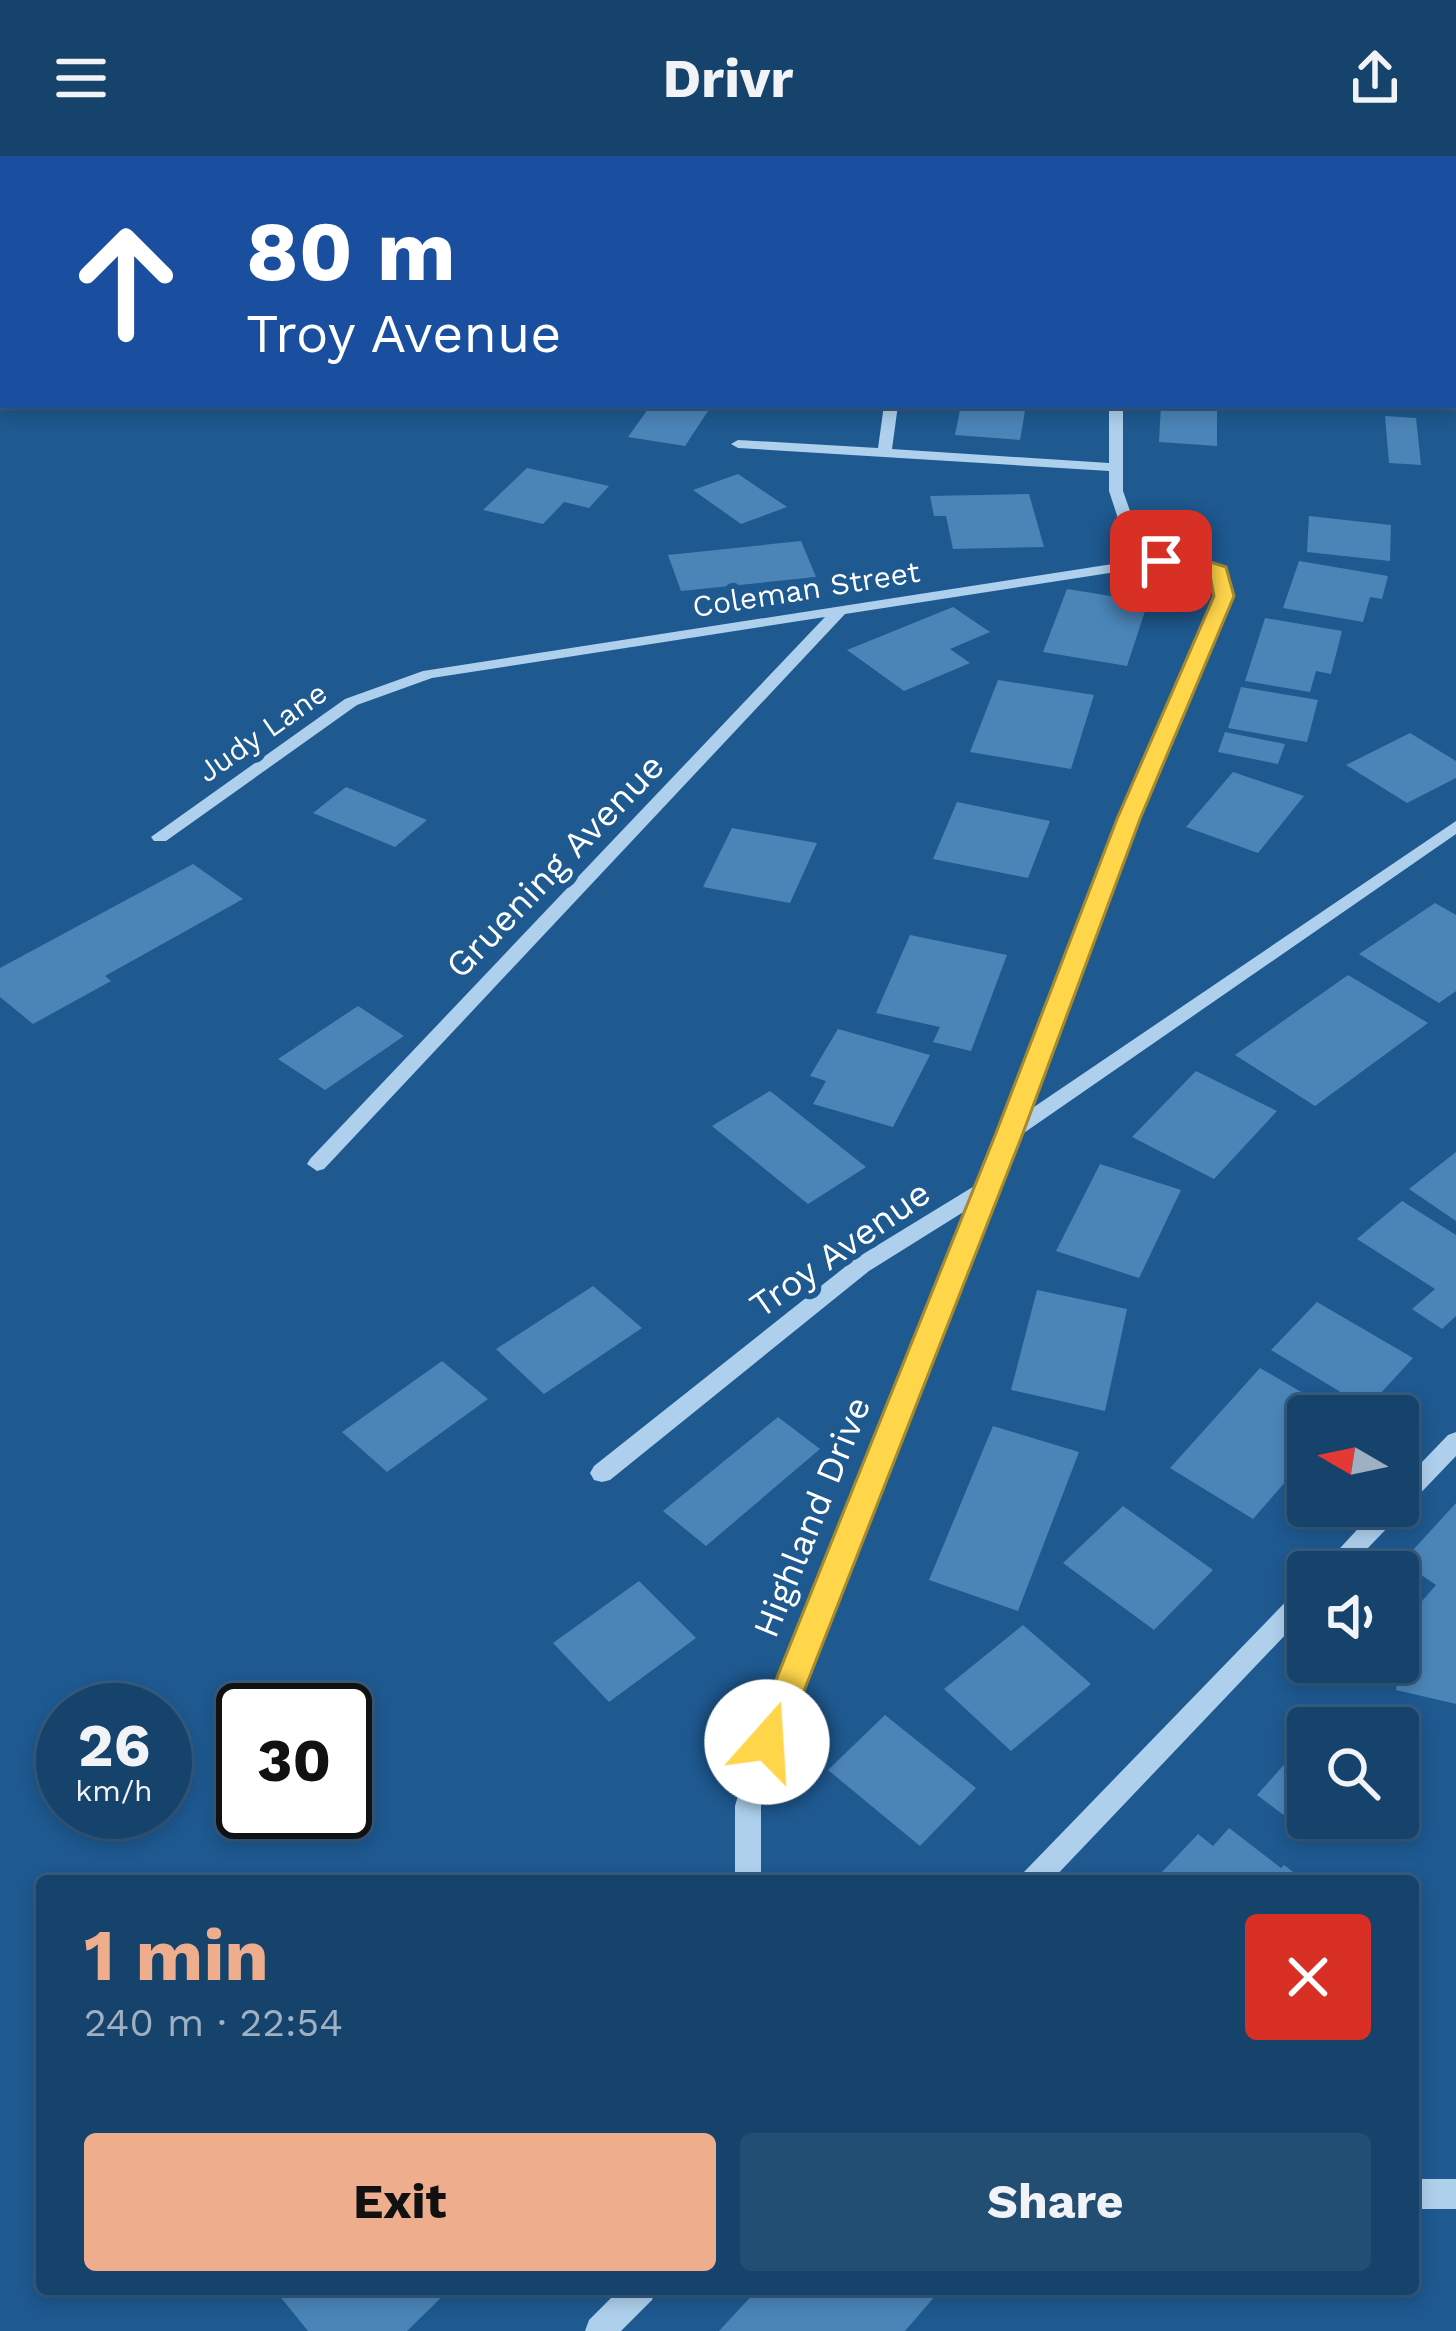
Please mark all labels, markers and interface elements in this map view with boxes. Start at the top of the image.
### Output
icon: menu [48,45,114,111]
icon: share [1342,45,1408,111]
text: Drivr [662,47,794,110]
text: 80 m [246,202,456,300]
icon: ahead [48,204,204,360]
text: Troy Avenue [246,302,561,365]
pin [1110,510,1212,612]
icon: arrive [1128,528,1194,594]
street label: Coleman Street [690,554,923,624]
street label: Judy Lane [191,675,333,789]
street label: Gruening Avenue [437,745,673,987]
street label: Troy Avenue [742,1171,938,1327]
street label: Highland Drive [745,1391,879,1643]
north arrow [1287,1395,1419,1527]
map controls [1287,1395,1419,1839]
button: sound [1287,1551,1419,1683]
position arrow [704,1679,830,1805]
speed limit sign: 30 [216,1683,372,1839]
button: search [1287,1707,1419,1839]
text: 26 [78,1710,150,1781]
text: km/h [75,1773,153,1808]
text: 1 min [84,1913,269,1997]
button: close [1245,1914,1371,2040]
text: 240 m · 22:54 [84,2000,343,2045]
button: Exit [84,2133,716,2271]
button: Share [740,2133,1371,2271]

